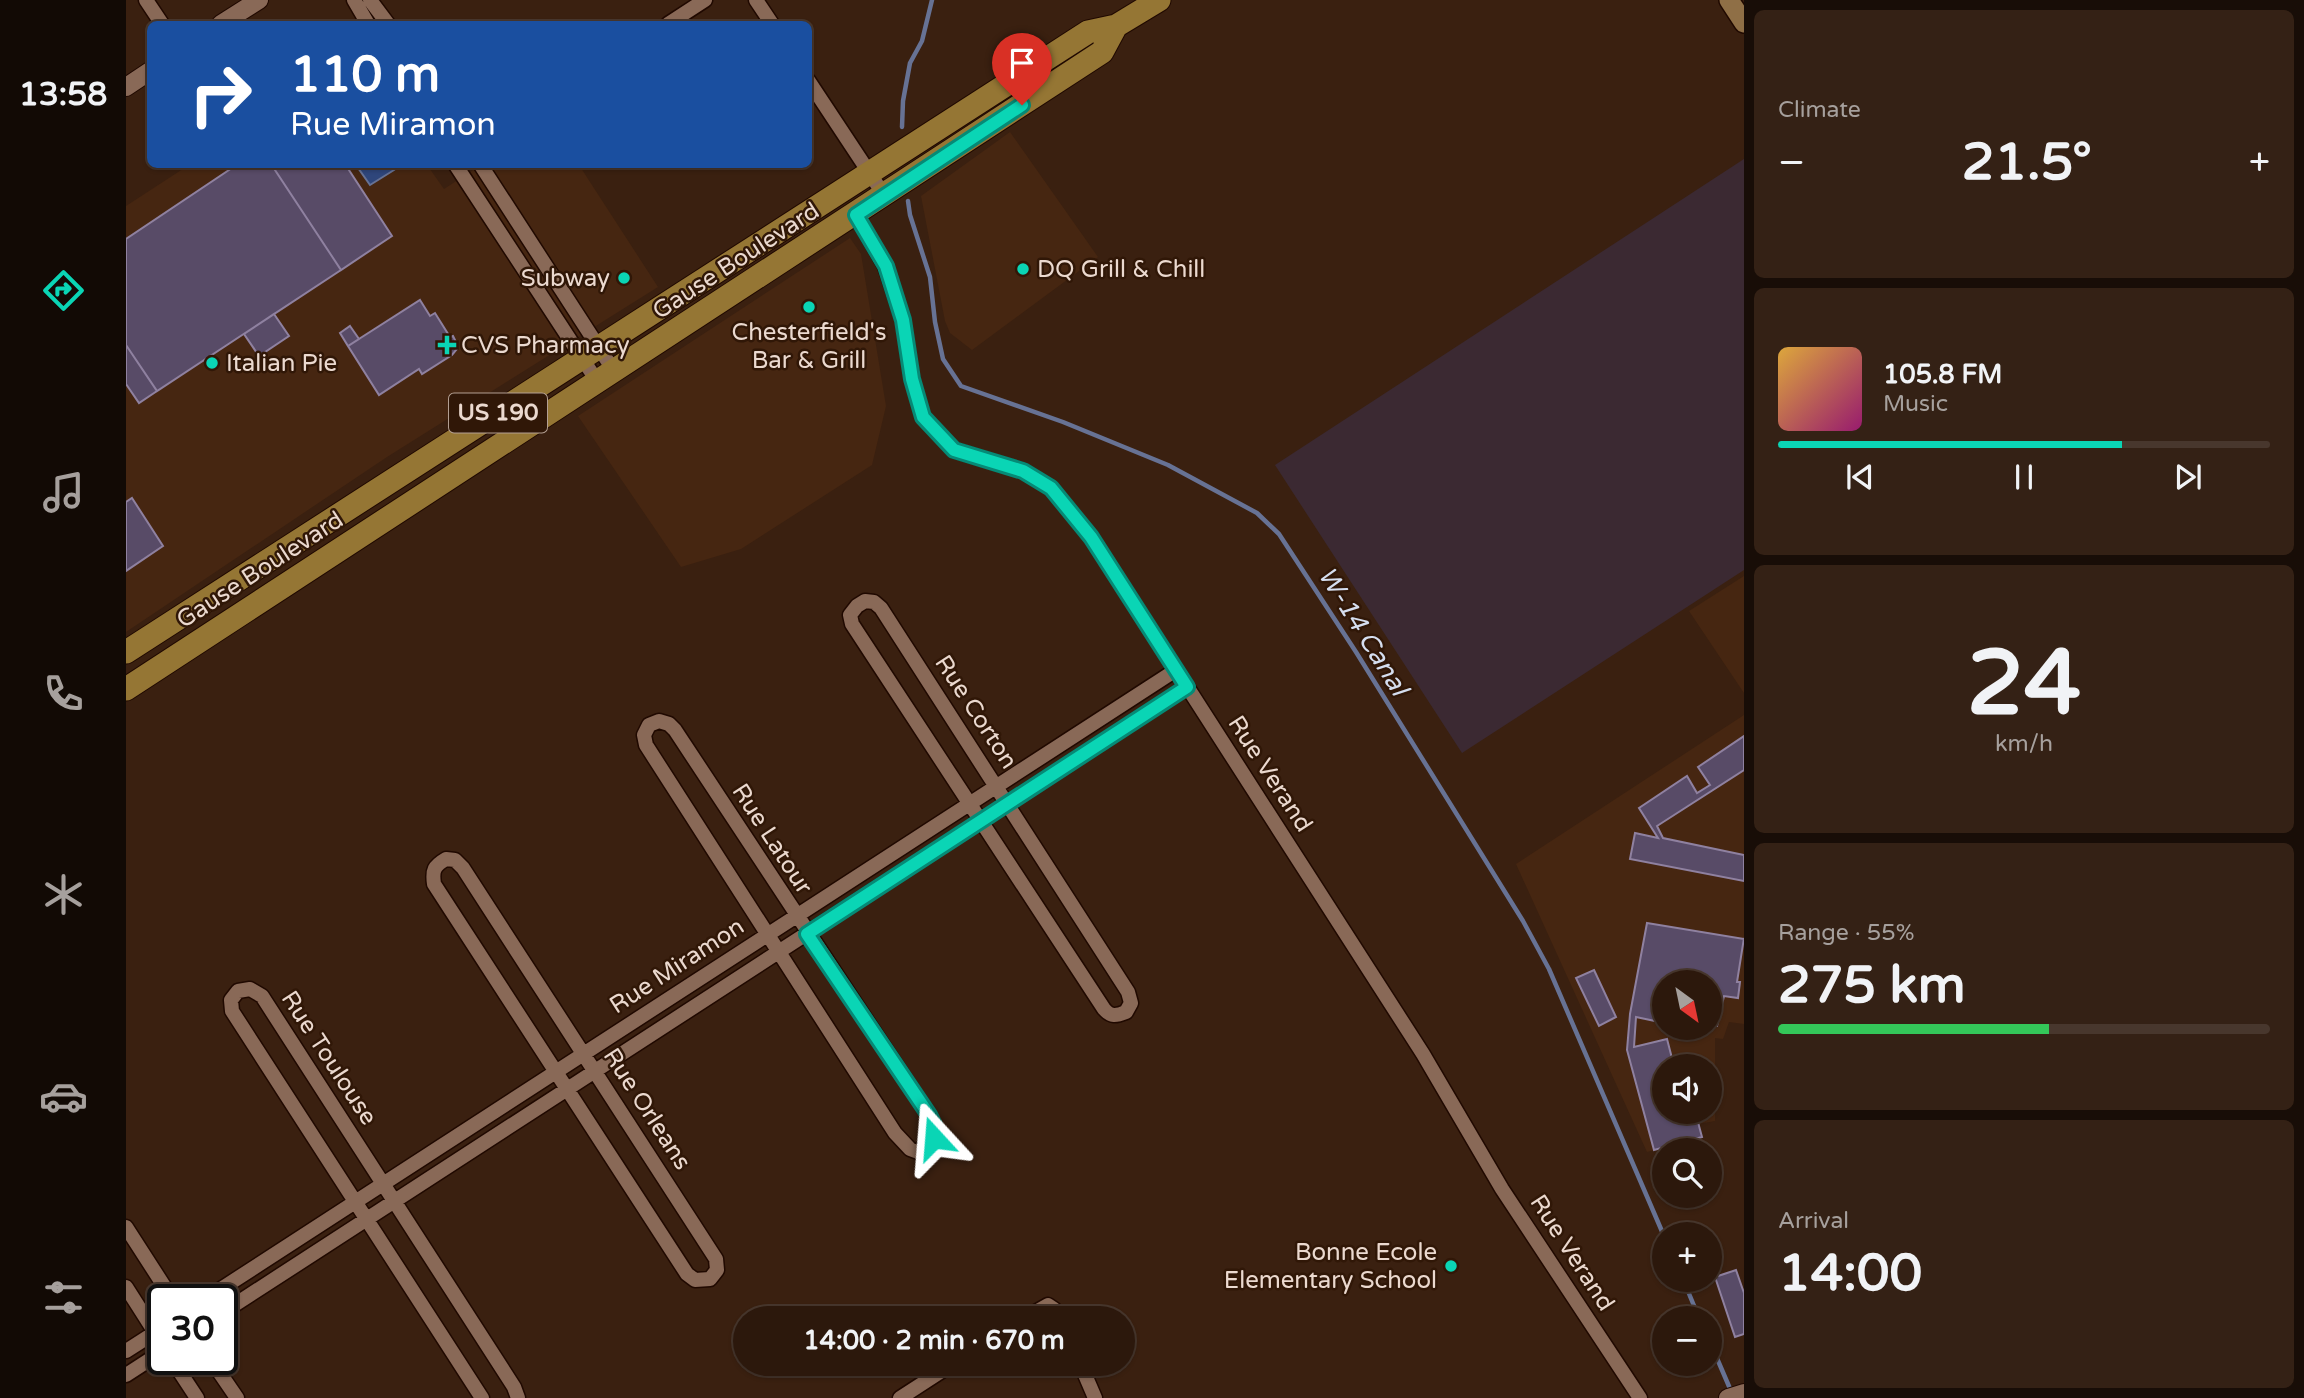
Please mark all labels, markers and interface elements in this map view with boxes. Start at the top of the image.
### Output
pin [992,33,1052,105]
icon: arrive [1003,44,1041,82]
text: 110 m [290,46,440,105]
icon: right [175,49,266,140]
text: 13:58 [19,76,107,114]
text: Climate [1778,96,1861,124]
text: Rue Miramon [290,106,496,144]
text: 21.5° [1962,131,2092,194]
text: − [1778,140,1805,186]
text: + [2249,140,2270,186]
street label: Gause Boulevard [647,196,825,326]
place label: DQ Grill & Chill [1037,255,1205,284]
marker: DQ Grill & Chill [1015,261,1031,277]
place label: Subway [521,264,610,293]
icon: directions [39,266,88,315]
marker: Subway [616,270,632,286]
marker: Chesterfield's Bar & Grill [801,299,817,315]
place label: Chesterfield's Bar & Grill [732,318,886,375]
place label: CVS Pharmacy [461,331,630,360]
marker: CVS Pharmacy [439,337,455,353]
place label: Italian Pie [226,349,337,378]
marker: Italian Pie [204,355,220,371]
text: 105.8 FM [1883,359,2002,390]
text: Music [1883,390,1948,418]
road number: US 190 [449,394,547,432]
icon: previous [1841,458,1879,496]
icon: pause [2005,458,2043,496]
icon: next [2169,458,2207,496]
icon: music [39,468,88,517]
street label: Gause Boulevard [171,505,349,635]
water label: W-14 Canal [1311,561,1417,704]
text: 24 [1967,629,2081,739]
street label: Rue Corton [928,650,1024,774]
icon: phone [39,669,88,718]
street label: Rue Verand [1222,710,1318,838]
text: km/h [1995,730,2053,758]
street label: Rue Latour [726,778,819,900]
icon: climate [39,870,88,919]
street label: Rue Miramon [604,912,750,1020]
text: Range · 55% [1778,919,1914,947]
text: 275 km [1778,954,1966,1017]
north arrow [1652,970,1722,1040]
map controls [1652,970,1722,1376]
street label: Rue Toulouse [275,985,383,1131]
street label: Rue Orleans [597,1043,697,1175]
button: sound [1652,1054,1722,1124]
icon: car [39,1072,88,1121]
position arrow [897,1101,971,1175]
button: search [1652,1138,1722,1208]
street label: Rue Verand [1524,1189,1620,1317]
text: Arrival [1778,1207,1849,1235]
button: + [1652,1222,1722,1292]
place label: Bonne Ecole Elementary School [1224,1238,1437,1295]
text: 14:00 [1778,1242,1922,1305]
marker: Bonne Ecole Elementary School [1443,1258,1459,1274]
icon: filters [39,1273,88,1322]
speed limit sign: 30 [147,1284,238,1375]
button: − [1652,1306,1722,1376]
text: 14:00 · 2 min · 670 m [803,1325,1065,1356]

